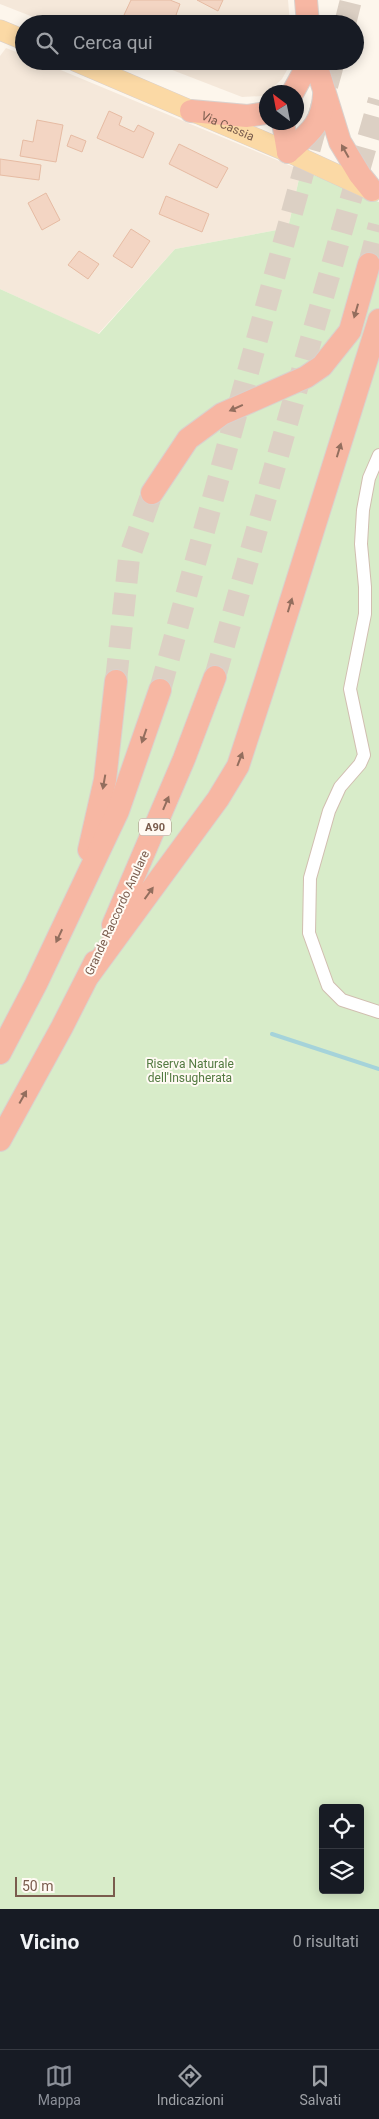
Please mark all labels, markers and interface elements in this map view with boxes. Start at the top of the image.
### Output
search box [15,15,364,70]
icon: search [33,29,61,57]
text: Cerca qui [73,31,153,54]
north arrow [259,85,304,130]
street label: Via Cassia [199,109,256,144]
one-way arrow [340,144,349,157]
one-way arrow [352,303,360,318]
one-way arrow [229,404,243,412]
one-way arrow [335,442,343,457]
one-way arrow [287,597,294,612]
one-way arrow [140,728,147,743]
one-way arrow [236,751,244,766]
one-way arrow [100,774,108,790]
one-way arrow [162,795,170,810]
road number: A90 [139,819,171,836]
street label: Grande Raccordo Anulare [82,848,152,978]
one-way arrow [143,887,154,900]
one-way arrow [54,929,62,943]
park label: Riserva Naturale dell'Insugherata [146,1057,234,1085]
one-way arrow [19,1091,28,1104]
map controls [319,1804,364,1894]
button: locate [319,1804,364,1849]
button: layers [319,1849,364,1894]
scale bar [15,1874,115,1897]
text: 50 m [22,1878,54,1894]
text: Vicino [20,1930,79,1954]
text: 0 risultati [293,1932,359,1951]
tab: Mappa [38,2062,81,2108]
tab: Indicazioni [157,2062,224,2108]
tab: Salvati [300,2062,341,2108]

